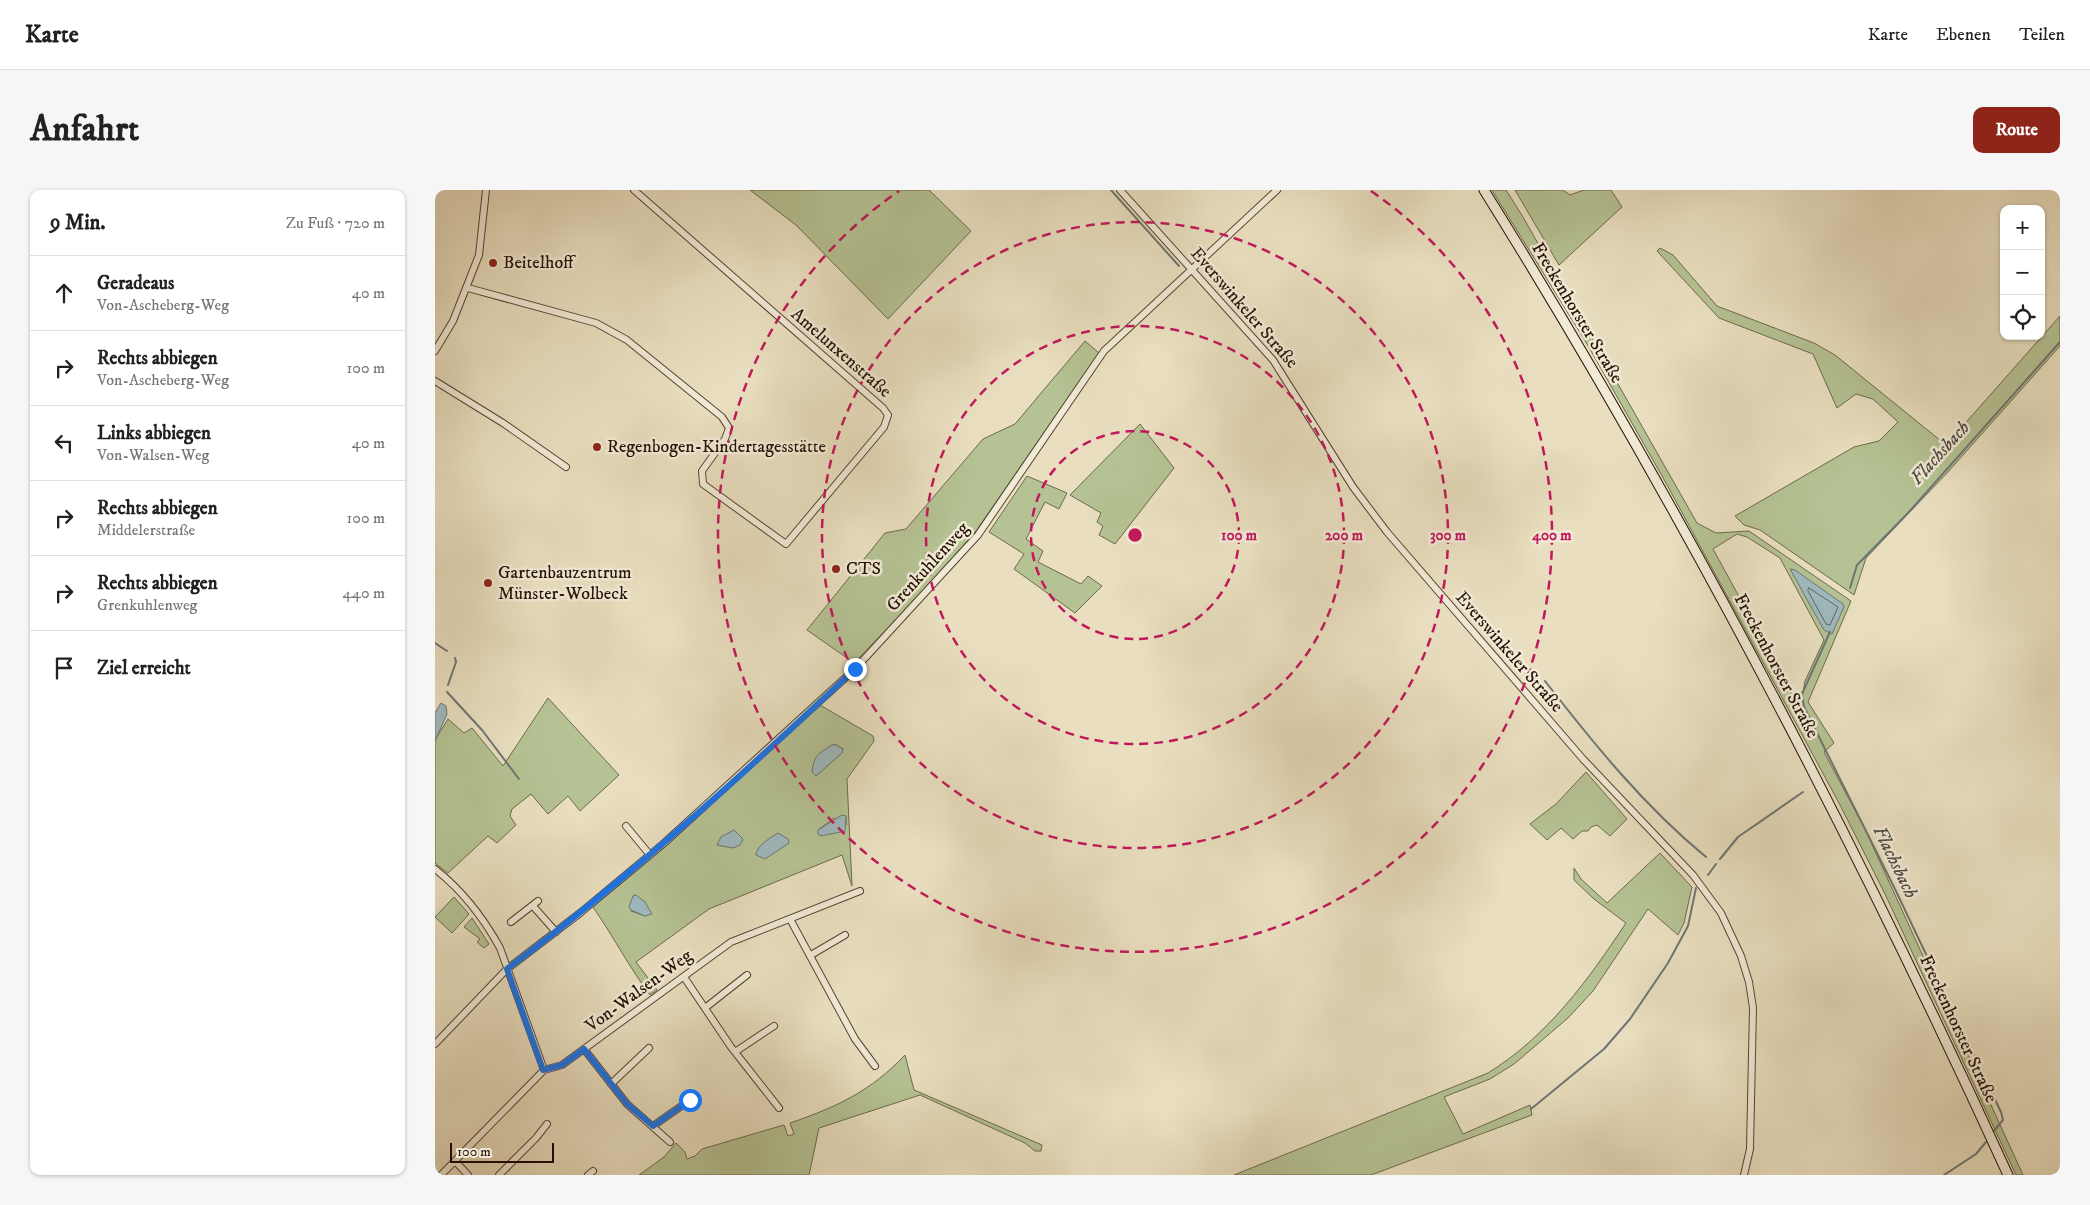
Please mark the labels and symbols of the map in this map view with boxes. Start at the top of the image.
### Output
street label: Freckenhorster Straße [1526,239,1628,387]
street label: Everswinkeler Straße [1185,243,1303,373]
place label: Beitelhoff [503,252,576,274]
marker: Beitelhoff [487,257,499,269]
street label: Amelunxenstraße [786,303,896,403]
water label: Flachsbach [1905,416,1975,490]
place label: Regenbogen-Kindertagesstätte [607,436,826,458]
marker: Regenbogen-Kindertagesstätte [591,441,603,453]
street label: Grenkuhlenweg [882,518,974,616]
centre of rings [1126,526,1144,544]
text: 100 m [1221,526,1258,545]
text: 200 m [1325,526,1364,545]
text: 300 m [1430,526,1467,545]
text: 400 m [1531,526,1572,545]
place label: CTS [846,558,881,580]
place label: Gartenbauzentrum Münster-Wolbeck [498,562,632,605]
marker: CTS [830,563,842,575]
marker: Gartenbauzentrum Münster-Wolbeck [482,577,494,589]
street label: Everswinkeler Straße [1450,587,1568,717]
street label: Freckenhorster Straße [1729,590,1823,742]
route end [844,658,867,681]
water label: Flachsbach [1868,822,1923,902]
street label: Von-Walsen-Weg [581,945,697,1038]
street label: Freckenhorster Straße [1914,952,2002,1106]
route start [679,1089,702,1112]
scale bar [450,1140,554,1163]

